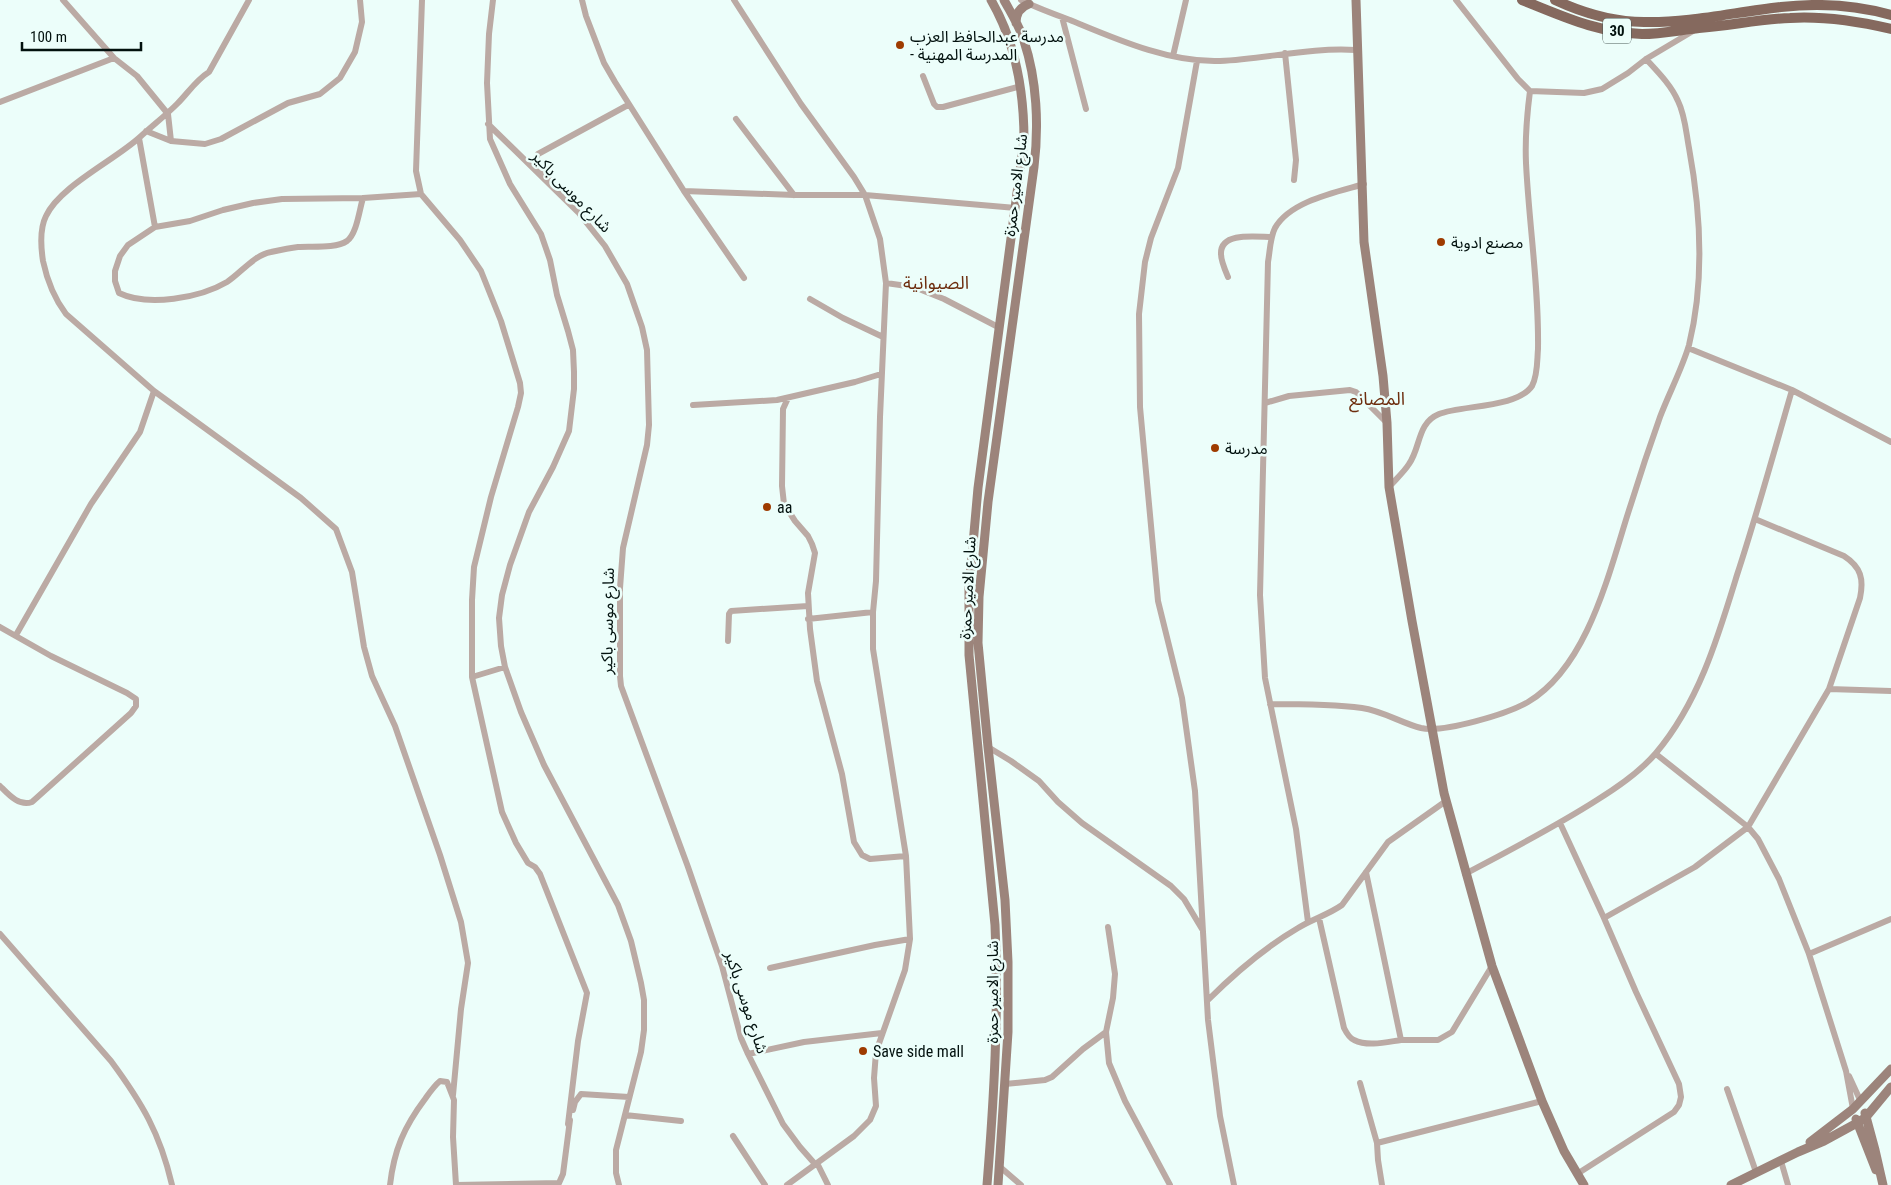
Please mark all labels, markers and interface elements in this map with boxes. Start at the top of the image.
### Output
road number: 30 [1603,18,1631,44]
scale bar [22,20,141,52]
place label: مدرسة عبدالحافظ العزب - المدرسة المهنية [910,27,1064,64]
text: 100 m [30,28,67,46]
marker: مدرسة عبدالحافظ العزب - المدرسة المهنية [894,39,906,51]
street label: شارع الامير حمزة [1000,133,1034,238]
street label: شارع موسى باكير [525,146,616,238]
place label: مصنع ادوية [1451,233,1523,255]
marker: مصنع ادوية [1435,236,1447,248]
district label: الصيوانية [903,272,969,294]
district label: المصانع [1349,388,1405,413]
place label: مدرسة [1225,439,1268,458]
marker: مدرسة [1209,442,1221,454]
place label: aa [777,498,792,517]
marker: aa [761,501,773,513]
street label: شارع الامير حمزة [955,536,983,640]
street label: شارع موسى باكير [597,568,621,676]
street label: شارع الامير حمزة [983,940,1005,1044]
street label: شارع موسى باكير [718,948,772,1057]
place label: Save side mall [873,1042,964,1061]
marker: Save side mall [857,1045,869,1057]

